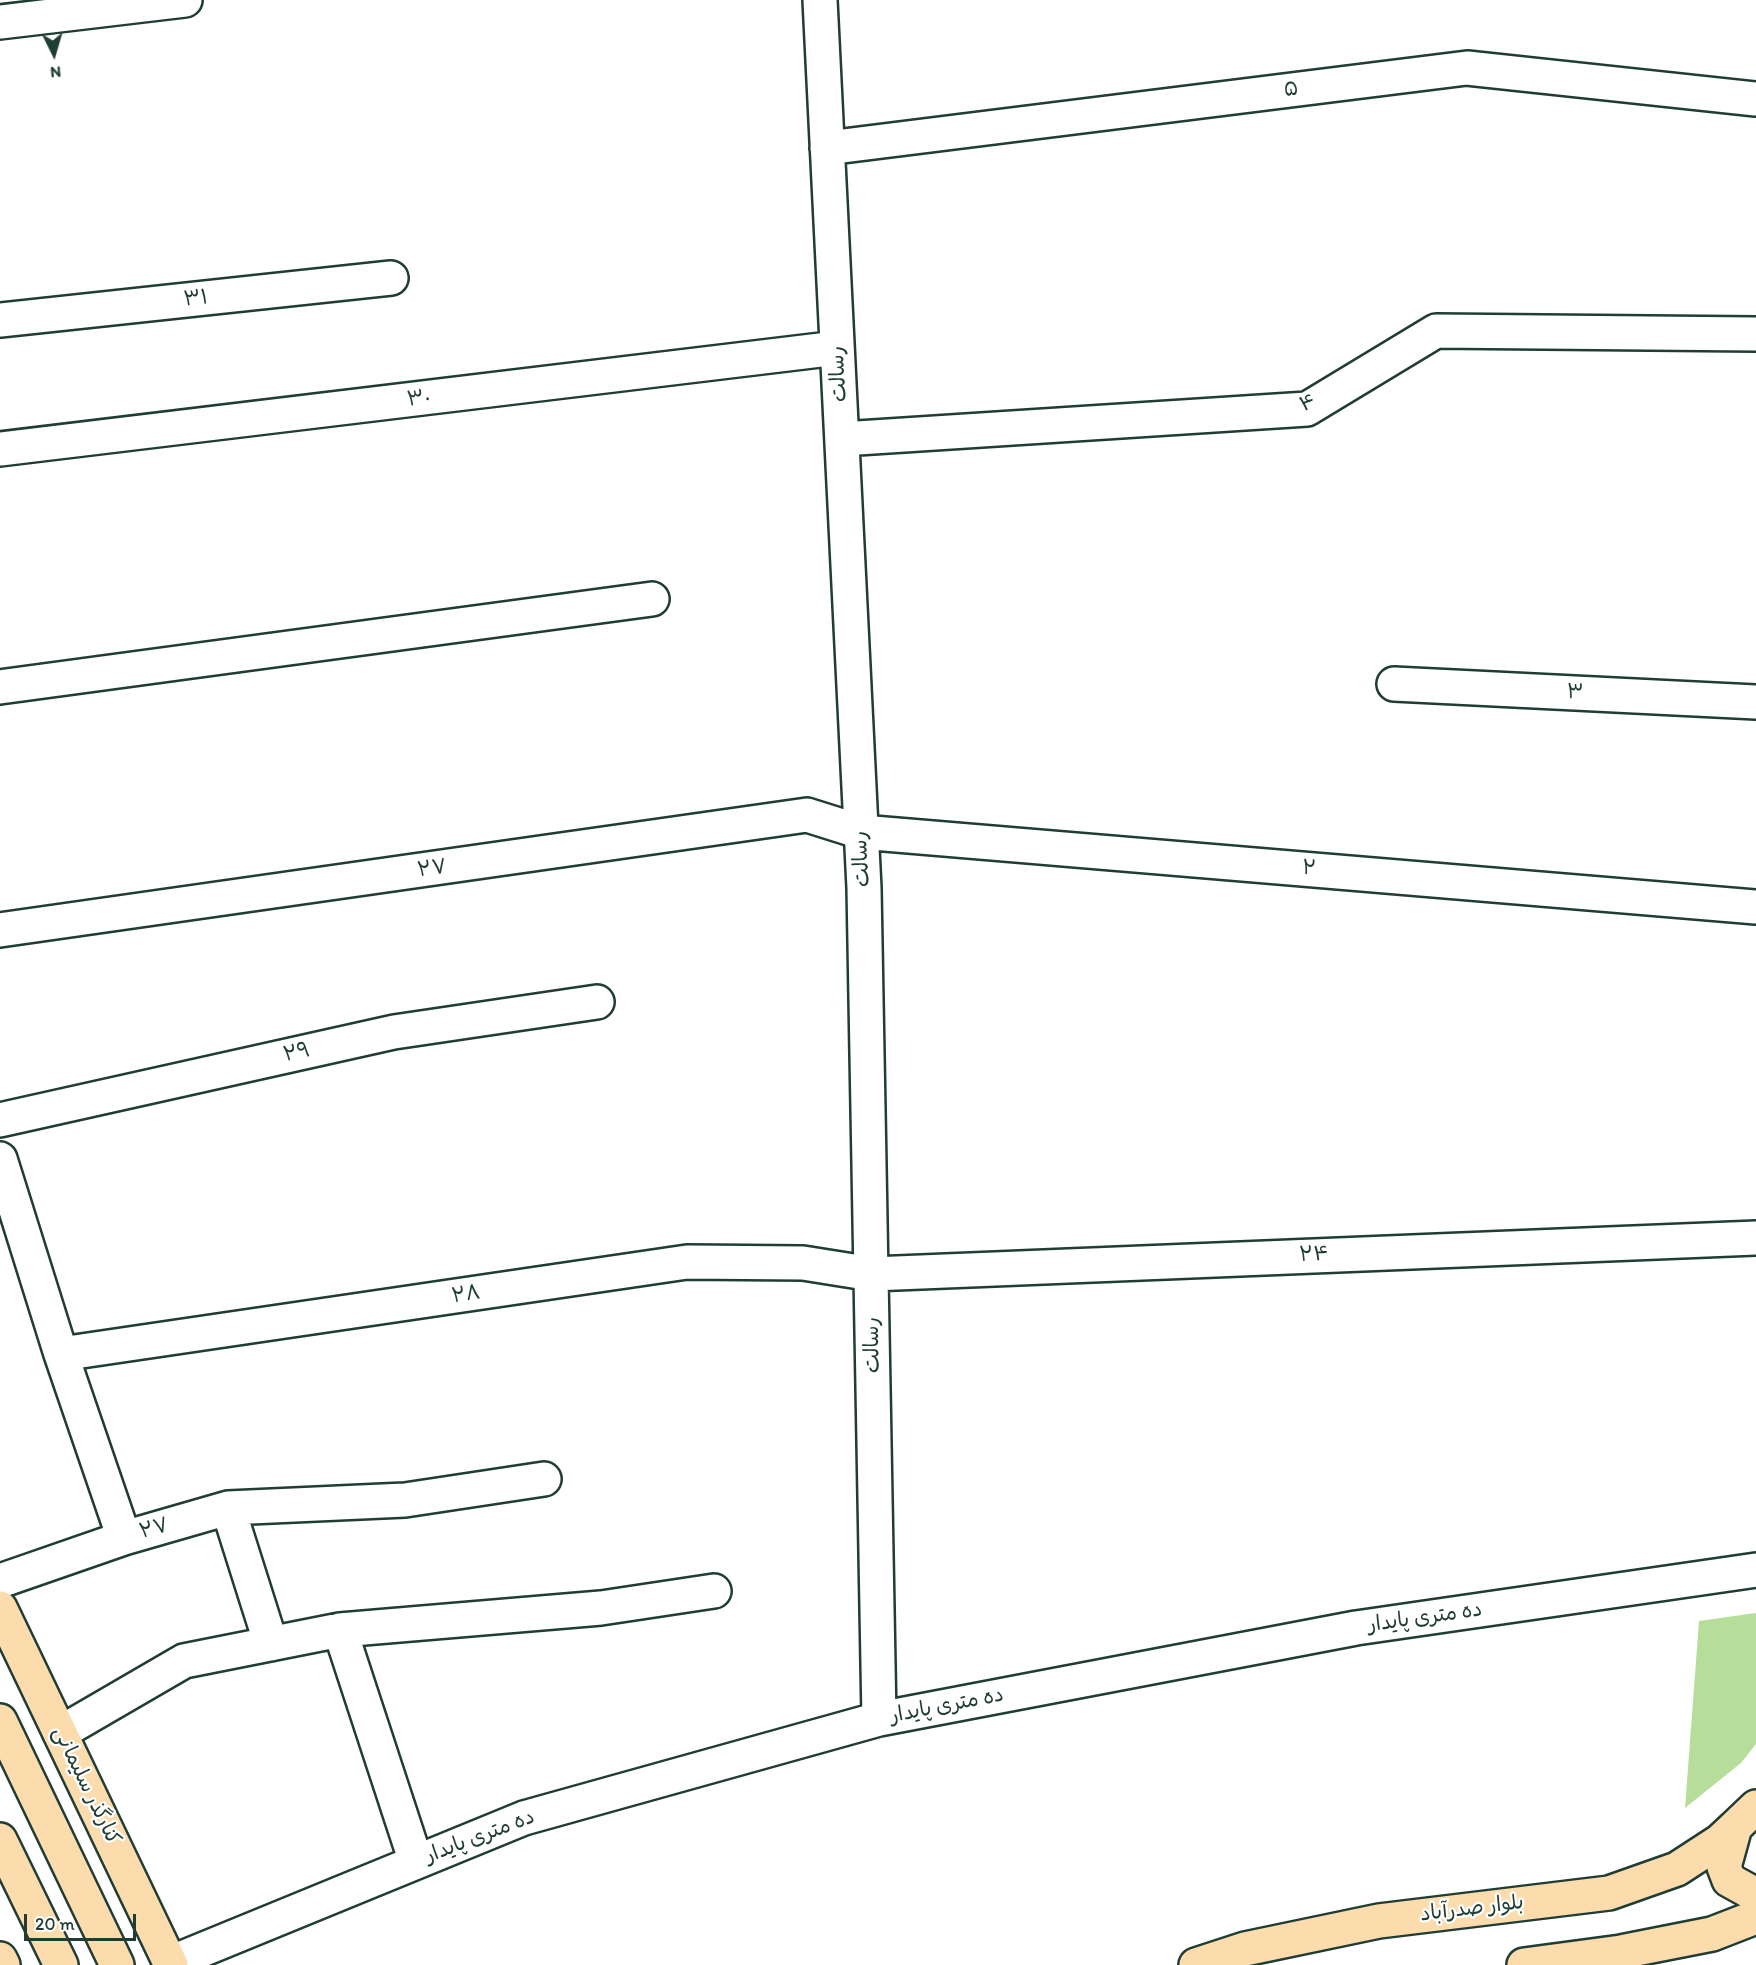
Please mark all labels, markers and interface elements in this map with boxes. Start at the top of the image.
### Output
north arrow [24,24,84,84]
text: N [49,62,62,82]
street label: ۵ [1282,77,1300,103]
street label: ۳۱ [182,285,210,313]
street label: رسالت [825,345,853,403]
street label: ۳۰ [406,385,432,413]
street label: ۴ [1296,390,1320,418]
street label: ۳ [1566,680,1584,706]
street label: رسالت [848,830,876,888]
street label: ۲۷ [416,855,448,883]
street label: ۲ [1301,856,1317,882]
street label: ۲۹ [281,1038,313,1068]
street label: ۲۴ [1299,1242,1329,1268]
street label: ۲۸ [450,1281,482,1309]
street label: رسالت [860,1317,886,1373]
street label: ۲۷ [137,1513,171,1545]
street label: ده متری پایدار [1366,1598,1484,1638]
street label: ده متری پایدار [888,1683,1006,1729]
street label: کنارگذر سلیمانی [46,1723,126,1849]
street label: ده متری پایدار [422,1805,538,1869]
street label: بلوار صدرآباد [1419,1890,1525,1928]
scale bar [27,1902,140,1940]
text: 20 m [35,1913,75,1935]

